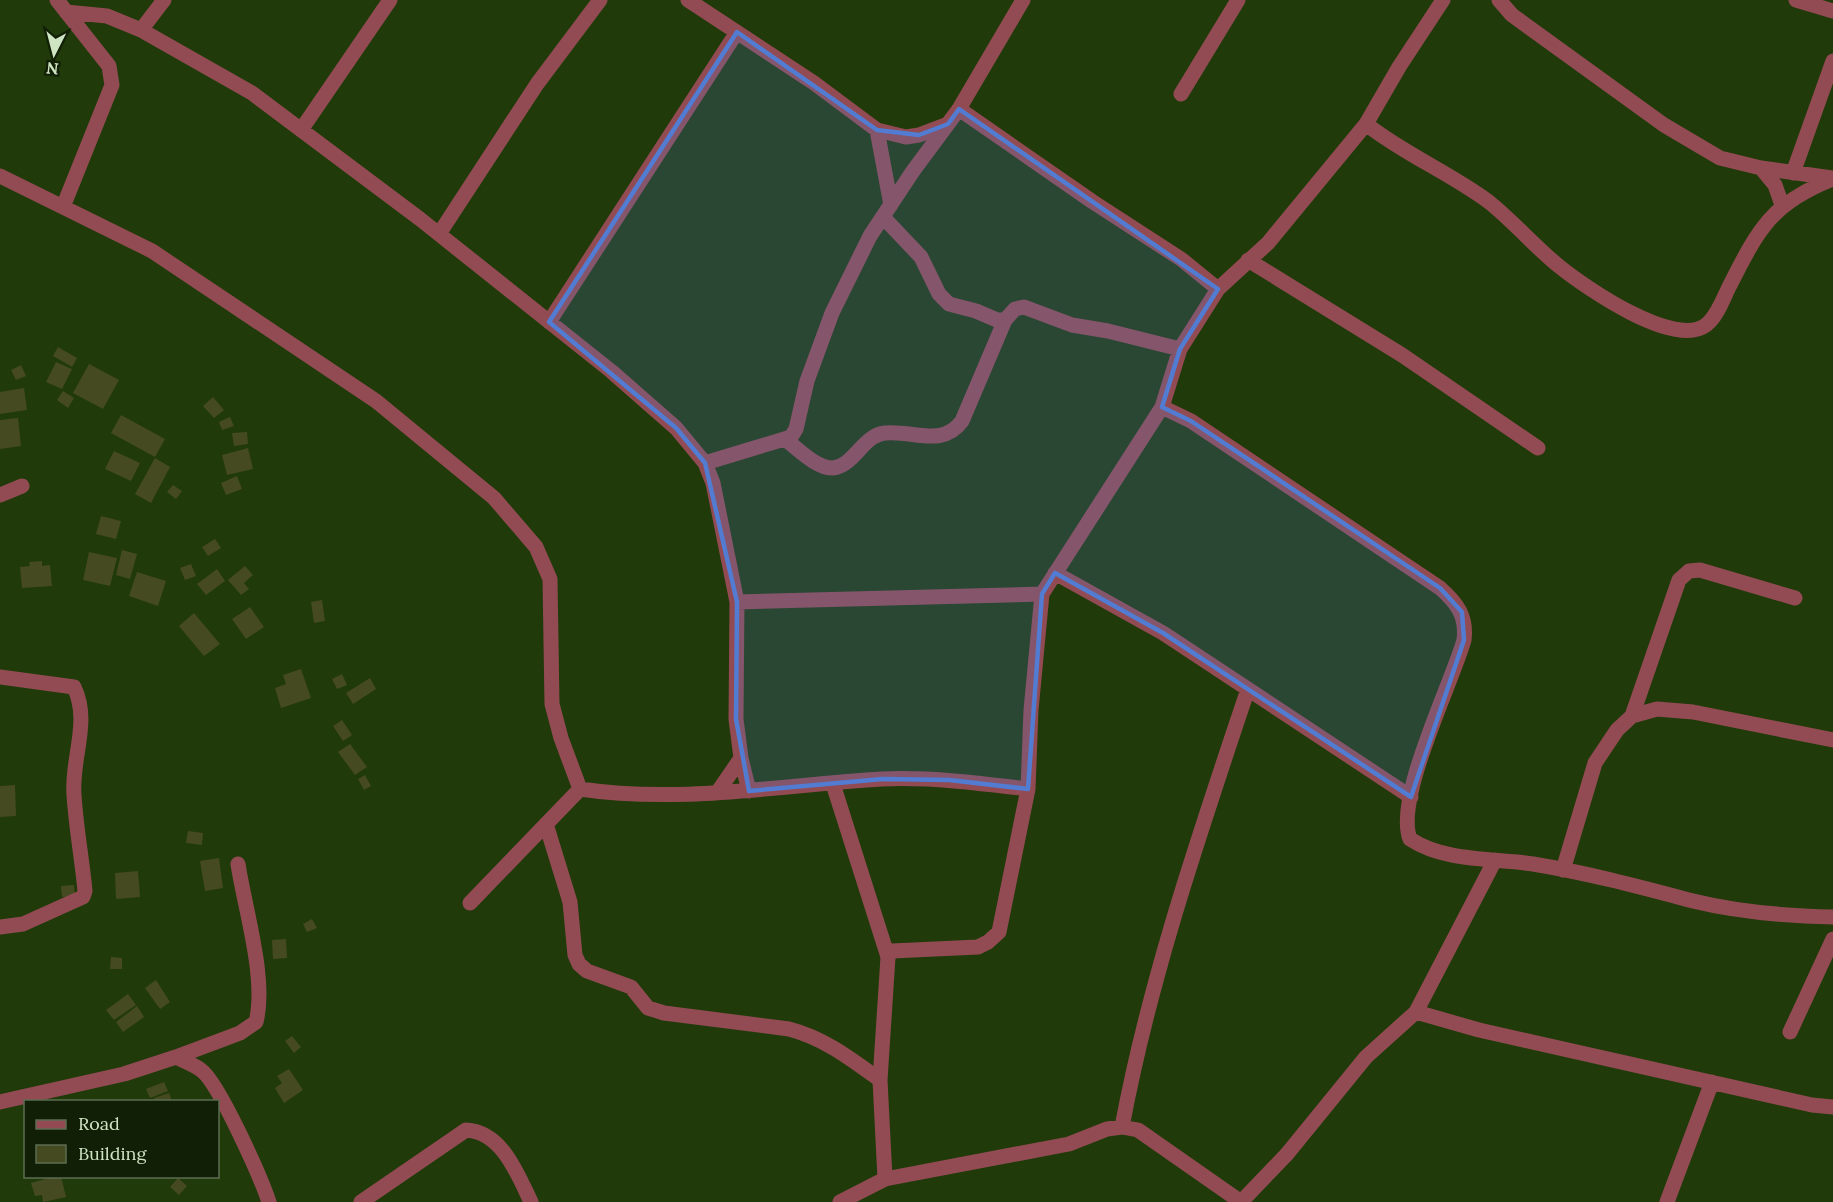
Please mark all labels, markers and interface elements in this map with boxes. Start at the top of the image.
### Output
north arrow [24,24,84,84]
text: N [45,58,60,80]
legend [24,1100,219,1178]
text: Road [78,1112,120,1135]
text: Building [78,1142,148,1165]

